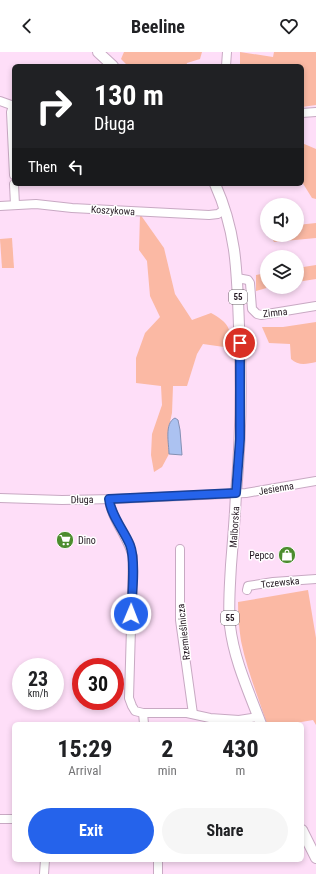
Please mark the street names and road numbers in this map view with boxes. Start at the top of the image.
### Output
street label: Koszykowa [91,204,136,217]
road number: 55 [229,290,247,304]
street label: Zimna [262,306,288,319]
street label: Jesienna [258,480,295,497]
street label: Długa [71,494,94,505]
street label: Malborska [228,506,241,548]
street label: Tczewska [260,575,300,590]
street label: Rzemieślnicza [175,603,192,661]
road number: 55 [221,611,239,625]

